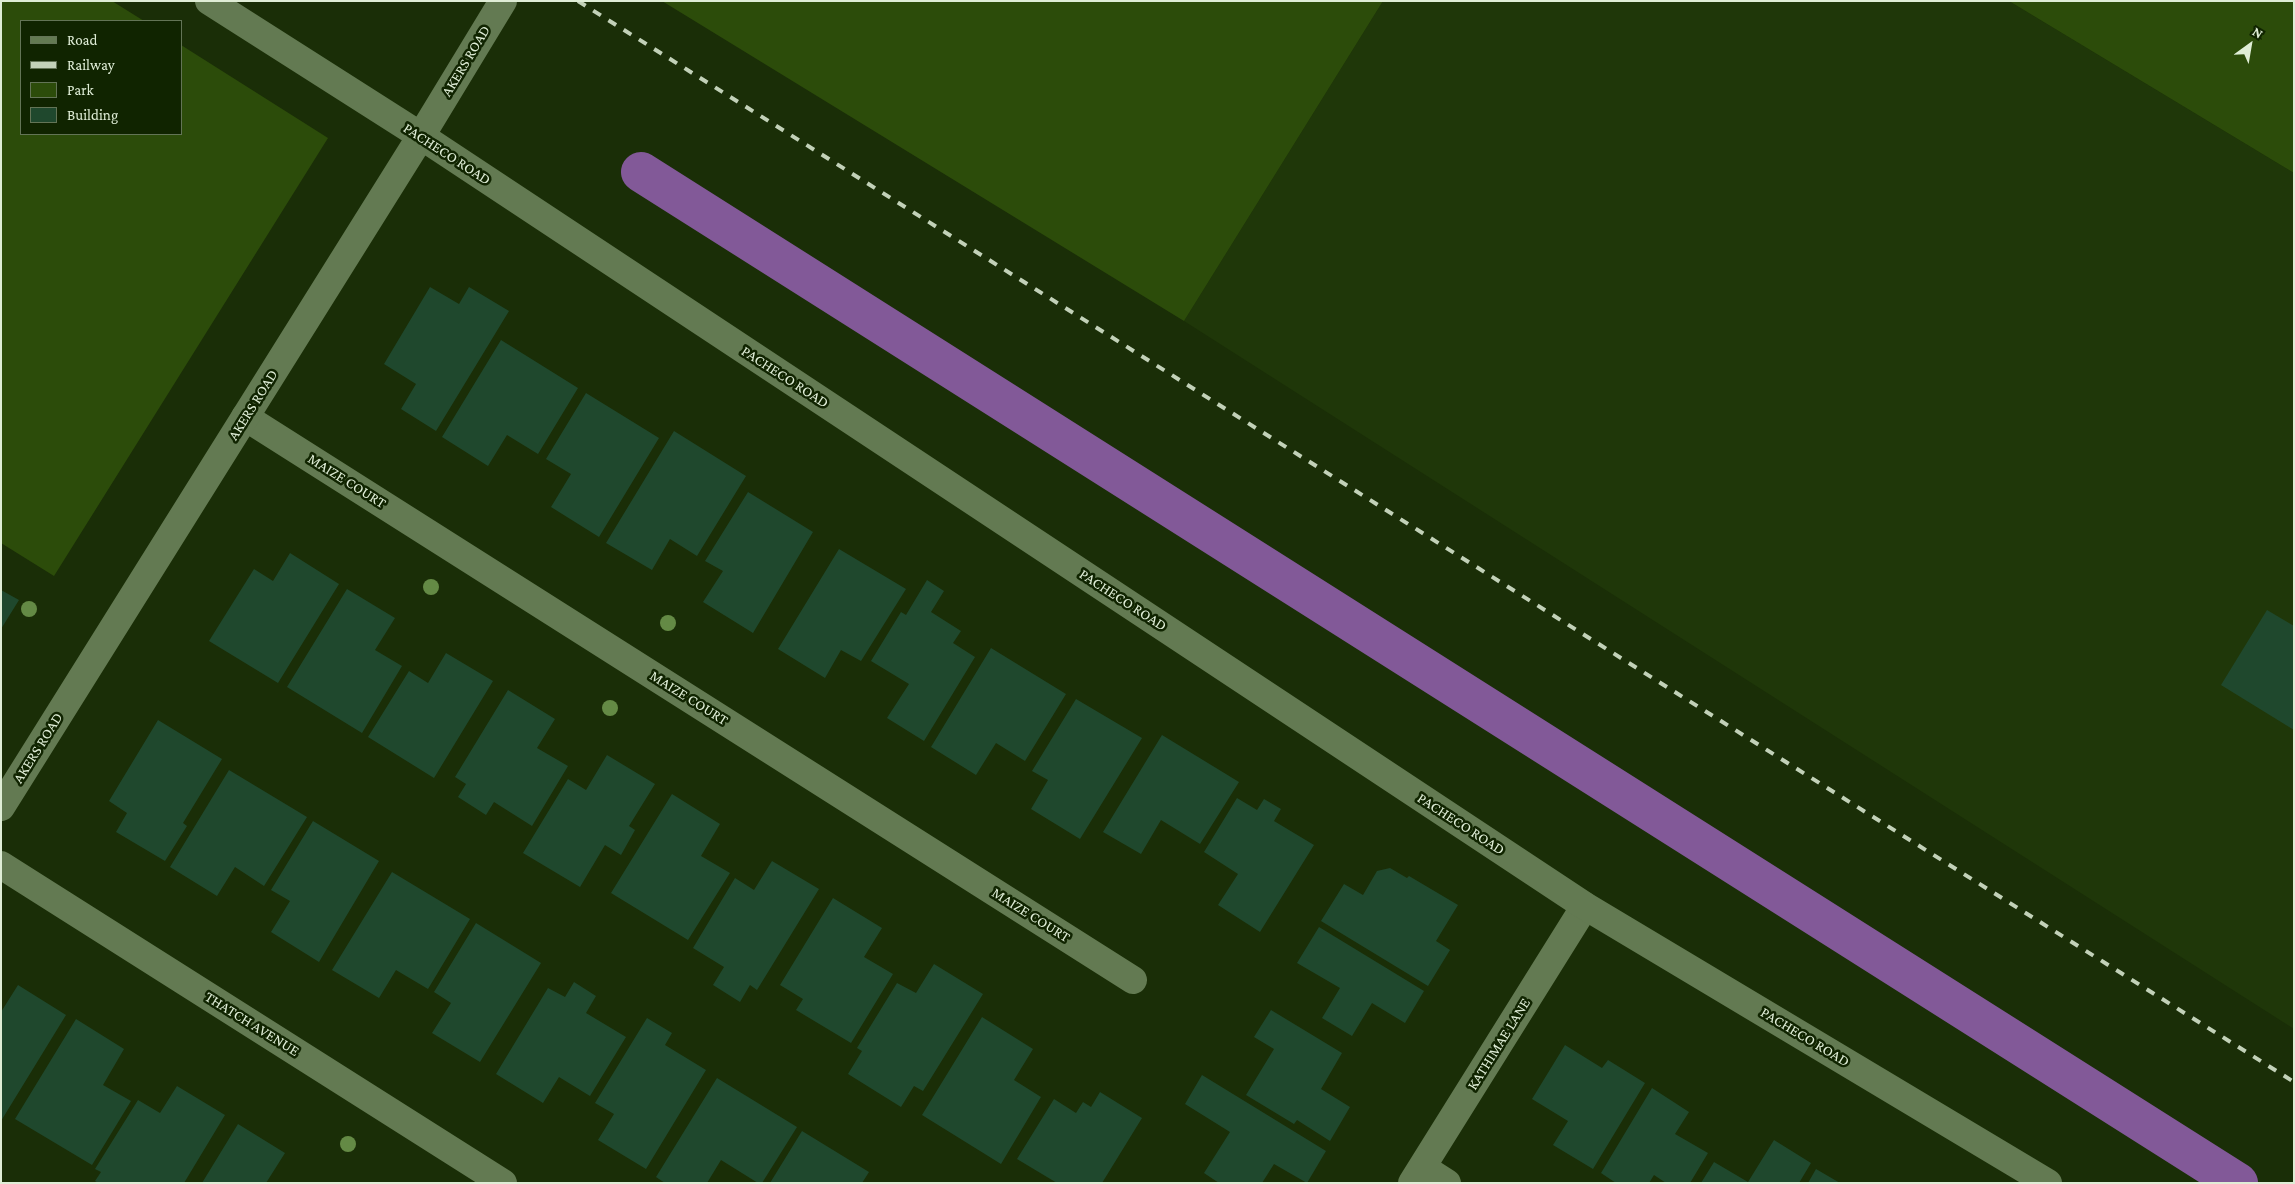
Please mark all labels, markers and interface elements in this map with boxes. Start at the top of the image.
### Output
legend [20,20,182,135]
north arrow [2225,20,2275,70]
street label: AKERS ROAD [438,22,494,100]
text: N [2250,23,2266,42]
text: Road [67,32,97,48]
text: Railway [67,57,115,73]
text: Park [67,82,94,98]
text: Building [67,107,118,123]
street label: PACHECO ROAD [400,119,494,189]
street label: PACHECO ROAD [738,342,832,412]
street label: AKERS ROAD [224,366,282,444]
street label: MAIZE COURT [305,450,389,512]
street label: PACHECO ROAD [1076,565,1170,635]
street label: MAIZE COURT [647,667,731,729]
street label: AKERS ROAD [9,709,67,787]
street label: PACHECO ROAD [1414,789,1508,859]
street label: MAIZE COURT [989,884,1073,946]
street label: THATCH AVENUE [201,988,303,1060]
street label: KATHIMAE LANE [1464,995,1534,1093]
street label: PACHECO ROAD [1757,1003,1853,1071]

